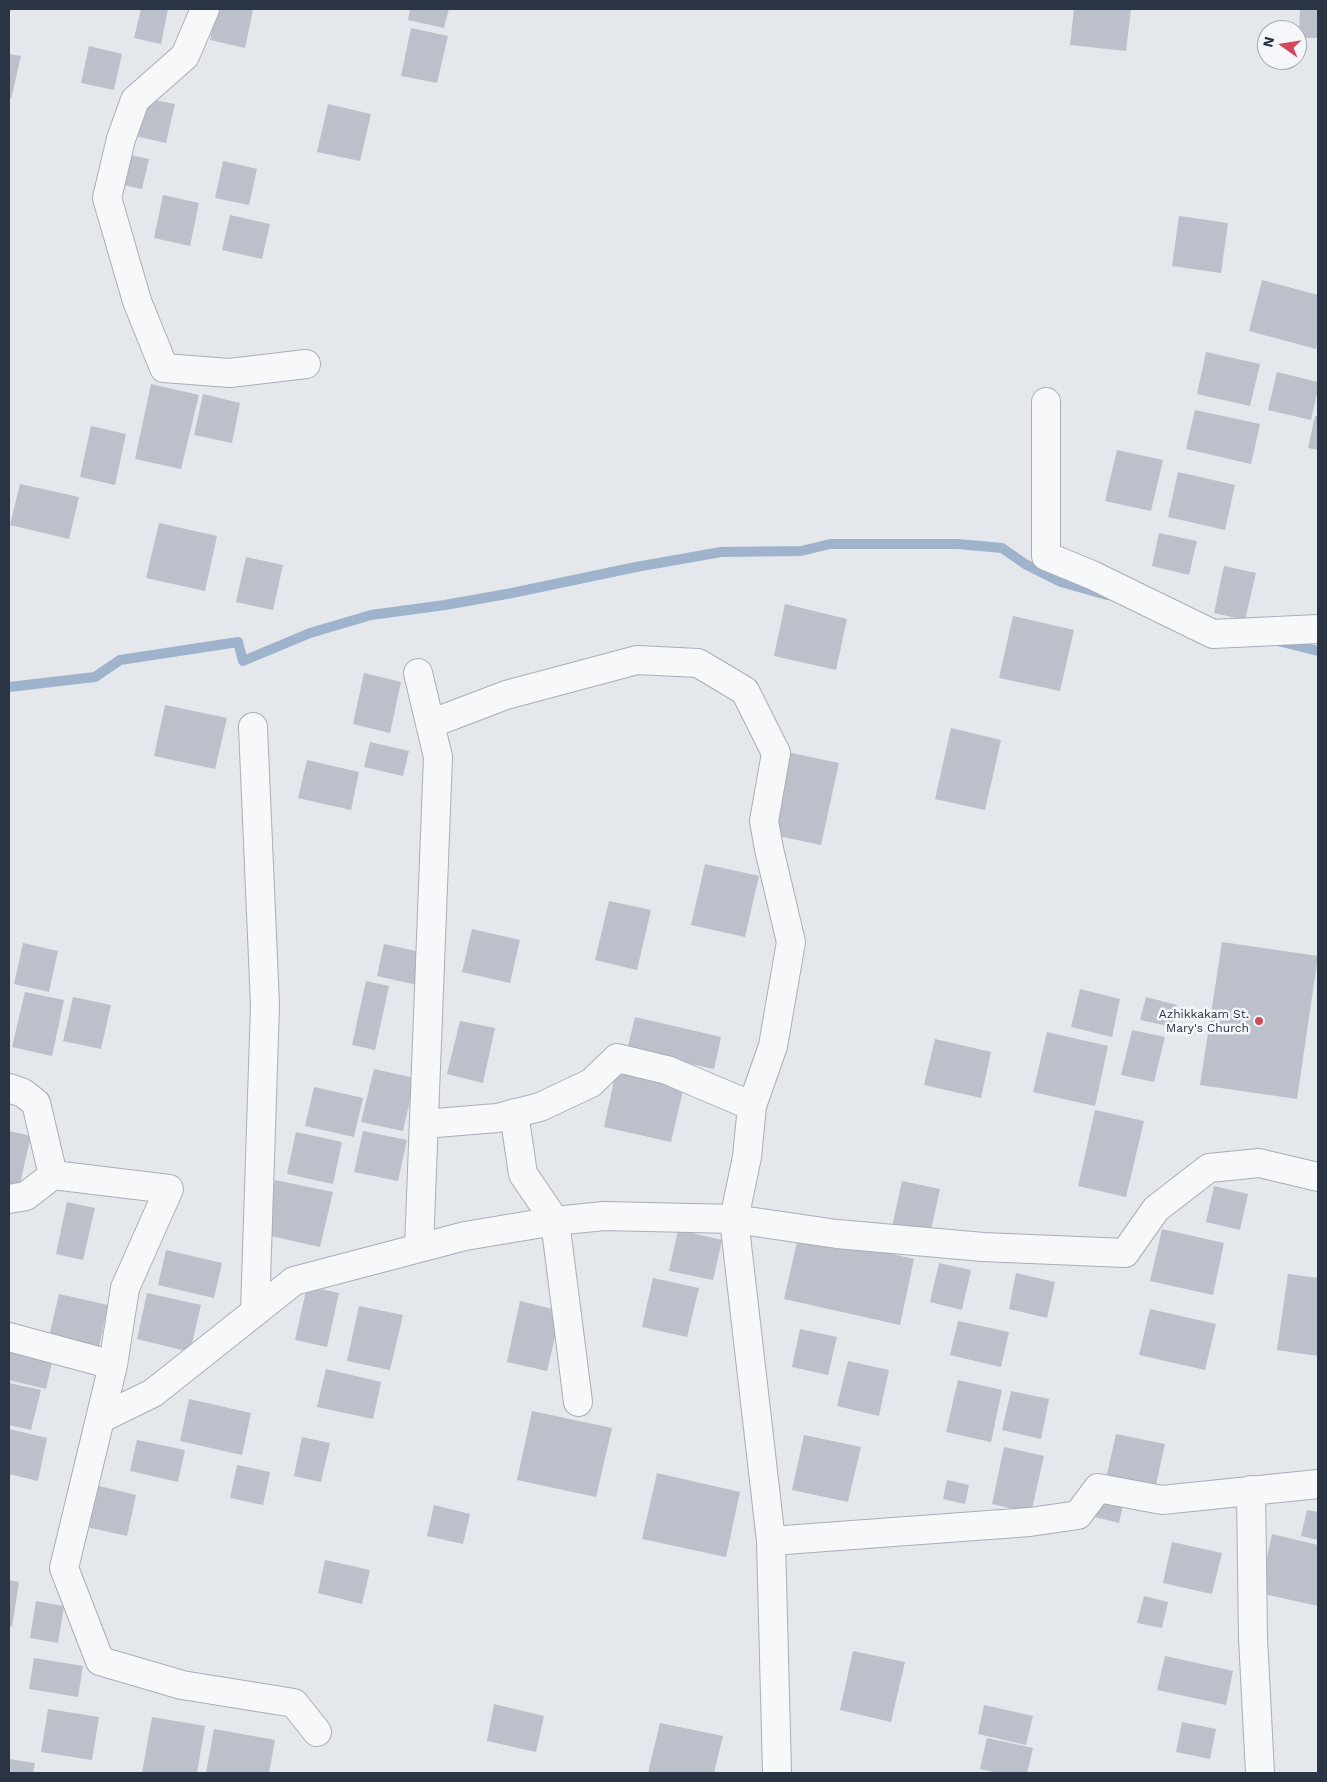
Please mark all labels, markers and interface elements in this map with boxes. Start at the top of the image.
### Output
north arrow [1257,20,1307,70]
text: N [1259,35,1277,49]
place label: Azhikkakam St. Mary's Church [1159,1007,1249,1035]
marker: Azhikkakam St. Mary's Church [1253,1015,1265,1027]

